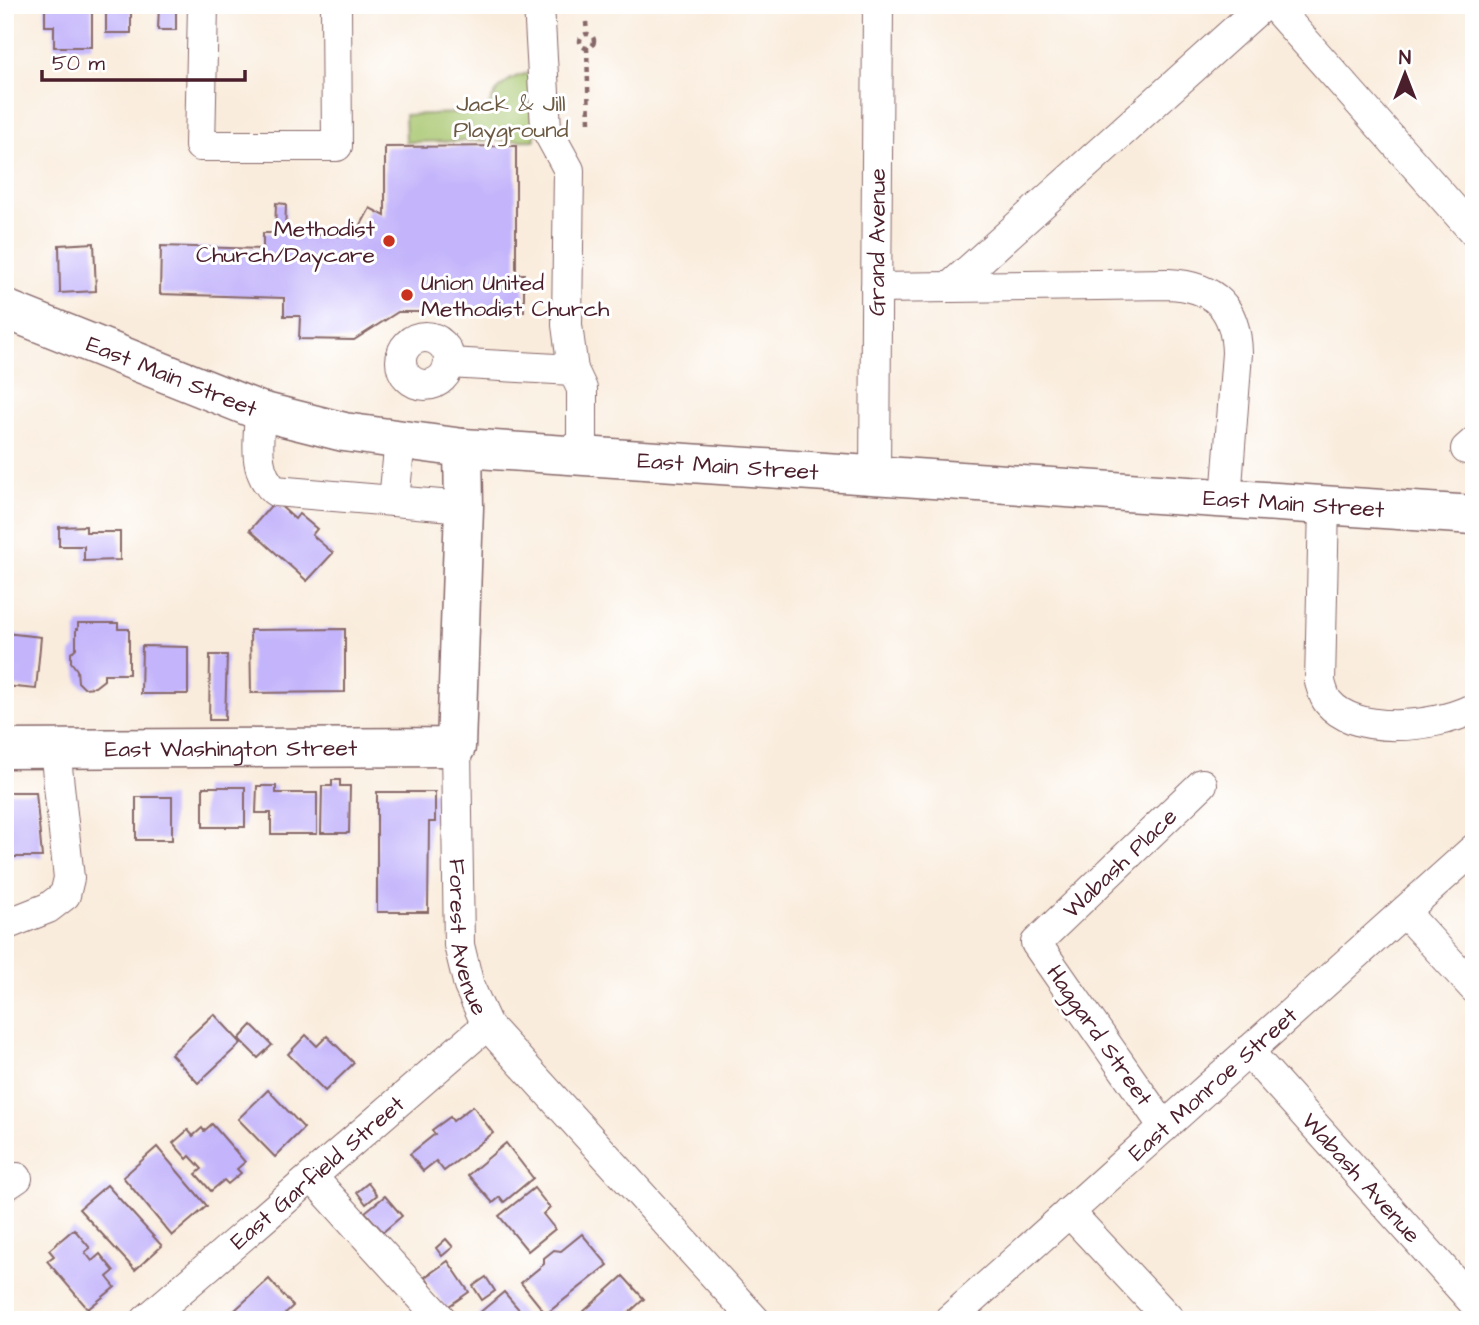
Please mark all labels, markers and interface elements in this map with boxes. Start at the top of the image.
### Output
scale bar [42,38,245,82]
north arrow [1370,38,1440,108]
text: N [1399,45,1411,72]
text: 50 m [52,49,106,78]
park label: Jack & Jill Playground [453,88,569,147]
street label: Grand Avenue [861,168,894,316]
place label: Methodist Church/Daycare [196,213,376,272]
marker: Methodist Church/Daycare [381,233,397,249]
place label: Union United Methodist Church [421,267,610,325]
marker: Union United Methodist Church [399,287,415,303]
street label: East Main Street [82,328,263,426]
street label: East Main Street [637,445,820,489]
street label: East Main Street [1202,482,1386,526]
street label: East Washington Street [105,732,358,766]
street label: Wabash Place [1056,801,1185,926]
street label: Forest Avenue [441,858,495,1021]
street label: Haggard Street [1038,959,1160,1114]
street label: East Monroe Street [1122,999,1305,1169]
street label: East Garfield Street [224,1088,412,1257]
street label: Wabash Avenue [1294,1106,1428,1250]

